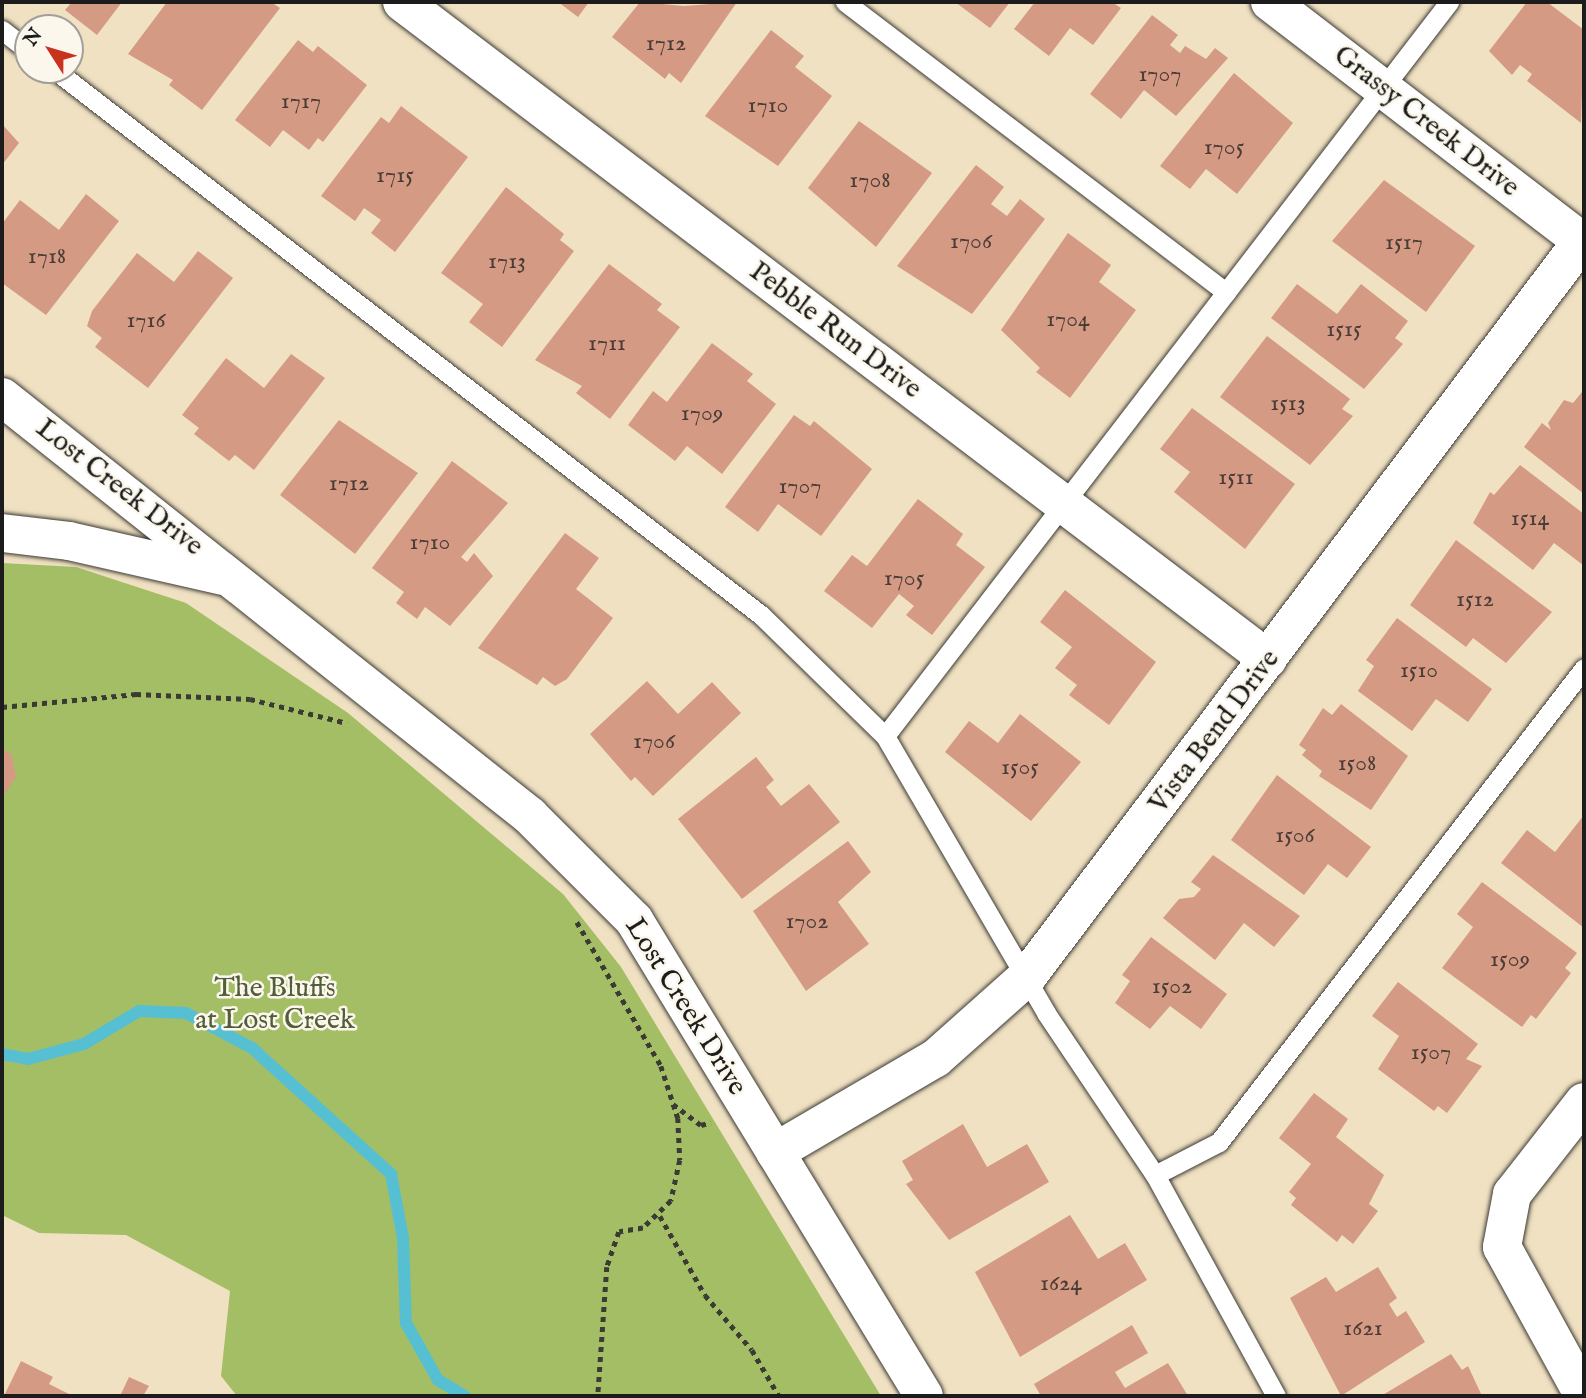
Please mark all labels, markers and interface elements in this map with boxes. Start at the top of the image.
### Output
north arrow [14,14,84,84]
text: N [19,24,48,51]
house number: 1712 [646,30,686,58]
street label: Grassy Creek Drive [1326,39,1526,205]
house number: 1707 [1138,61,1182,89]
house number: 1717 [281,88,321,116]
house number: 1710 [748,92,788,120]
house number: 1705 [1204,134,1244,162]
house number: 1715 [376,162,414,190]
house number: 1708 [849,167,891,195]
house number: 1706 [950,228,992,256]
house number: 1517 [1385,229,1423,257]
house number: 1718 [28,243,66,271]
house number: 1713 [488,248,526,276]
street label: Pebble Run Drive [742,255,928,407]
house number: 1704 [1046,306,1090,334]
house number: 1716 [126,307,166,335]
house number: 1515 [1326,316,1362,344]
house number: 1711 [588,330,626,358]
house number: 1513 [1270,390,1306,418]
house number: 1709 [681,400,723,428]
street label: Lost Creek Drive [29,412,209,564]
house number: 1511 [1218,464,1254,492]
house number: 1712 [329,470,369,498]
house number: 1707 [778,473,822,501]
house number: 1514 [1511,505,1549,533]
house number: 1710 [410,529,450,557]
house number: 1705 [884,565,924,593]
house number: 1512 [1456,586,1494,614]
street label: Vista Bend Drive [1143,644,1287,820]
house number: 1510 [1400,657,1438,685]
house number: 1706 [633,728,675,756]
house number: 1508 [1338,750,1376,778]
house number: 1505 [1001,754,1039,782]
house number: 1506 [1275,822,1315,850]
house number: 1702 [785,908,829,936]
street label: Lost Creek Drive [617,912,753,1102]
house number: 1509 [1490,946,1530,974]
park label: The Bluffs at Lost Creek [195,972,355,1038]
house number: 1502 [1152,973,1192,1001]
house number: 1507 [1411,1039,1451,1067]
house number: 1624 [1040,1270,1082,1298]
house number: 1621 [1343,1315,1383,1343]

